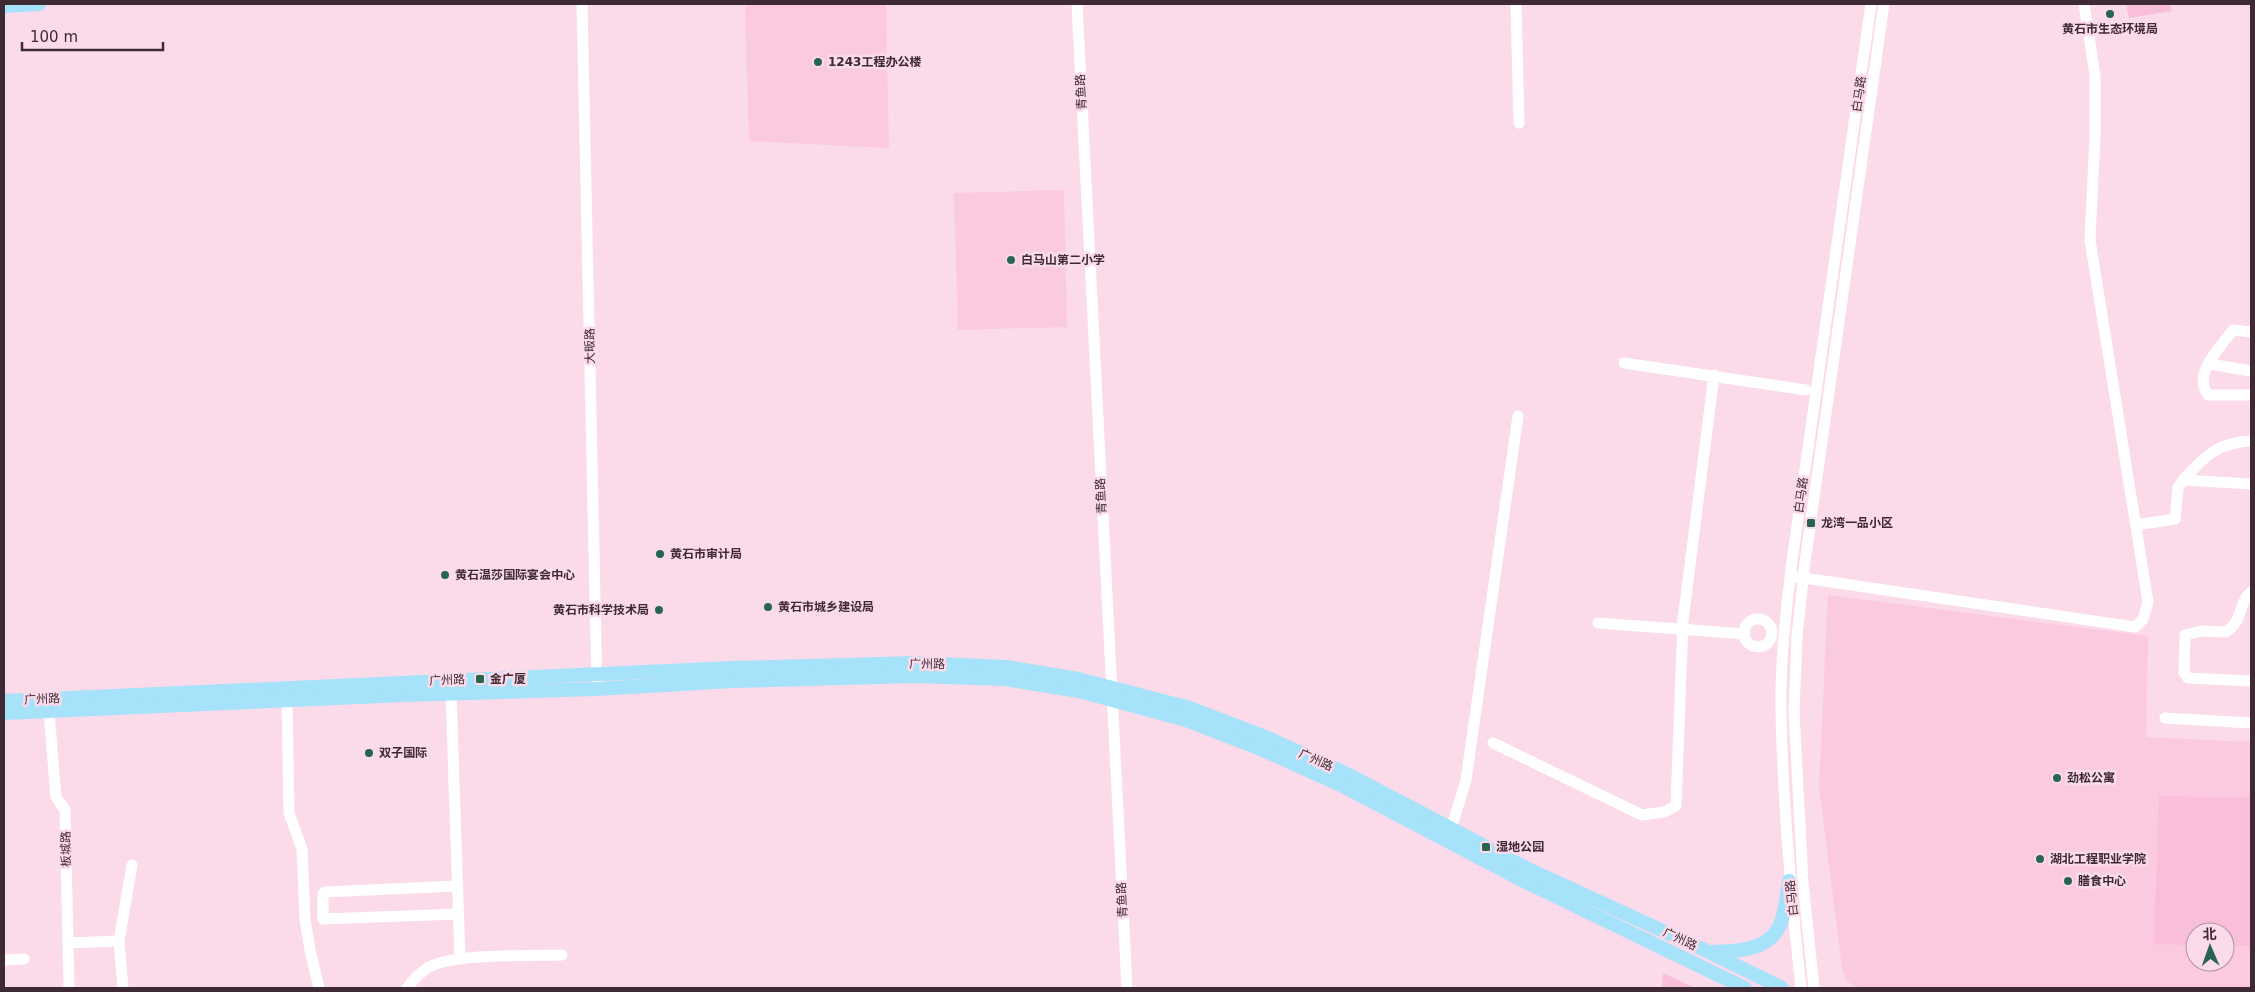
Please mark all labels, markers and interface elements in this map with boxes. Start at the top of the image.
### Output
marker: 黄石市生态环境局 [2104,8,2116,20]
scale bar [22,20,164,52]
place label: 黄石市生态环境局 [2062,22,2158,36]
text: 100 m [30,28,78,46]
place label: 1243工程办公楼 [828,55,921,69]
marker: 1243工程办公楼 [812,56,824,68]
street label: 青鱼路 [1073,74,1089,110]
street label: 白马路 [1850,75,1868,113]
place label: 白马山第二小学 [1021,253,1105,267]
marker: 白马山第二小学 [1005,254,1017,266]
street label: 大畈路 [583,328,597,364]
street label: 白马路 [1792,476,1810,514]
street label: 青鱼路 [1093,478,1109,514]
place label: 龙湾一品小区 [1821,516,1893,530]
marker: 龙湾一品小区 [1805,517,1817,529]
place label: 黄石市审计局 [670,547,742,561]
marker: 黄石市审计局 [654,548,666,560]
place label: 黄石温莎国际宴会中心 [455,568,575,582]
marker: 黄石温莎国际宴会中心 [439,569,451,581]
place label: 黄石市城乡建设局 [778,600,874,614]
marker: 黄石市城乡建设局 [762,601,774,613]
place label: 黄石市科学技术局 [553,603,649,617]
marker: 黄石市科学技术局 [653,604,665,616]
street label: 广州路 [909,657,945,671]
street label: 广州路 [429,672,465,688]
place label: 金广厦 [490,672,526,686]
marker: 金广厦 [474,673,486,685]
street label: 广州路 [24,691,60,707]
place label: 双子国际 [379,746,427,760]
street label: 广州路 [1297,746,1335,774]
marker: 双子国际 [363,747,375,759]
place label: 劲松公寓 [2067,771,2115,785]
marker: 劲松公寓 [2051,772,2063,784]
street label: 板城路 [59,831,73,867]
place label: 湿地公园 [1496,840,1544,854]
marker: 湿地公园 [1480,841,1492,853]
place label: 湖北工程职业学院 [2050,852,2146,866]
marker: 湖北工程职业学院 [2034,853,2046,865]
place label: 膳食中心 [2078,874,2126,888]
marker: 膳食中心 [2062,875,2074,887]
street label: 白马路 [1783,879,1801,917]
street label: 青鱼路 [1114,882,1130,918]
north arrow [2185,922,2235,972]
street label: 广州路 [1661,925,1699,953]
text: 北 [2202,926,2217,942]

